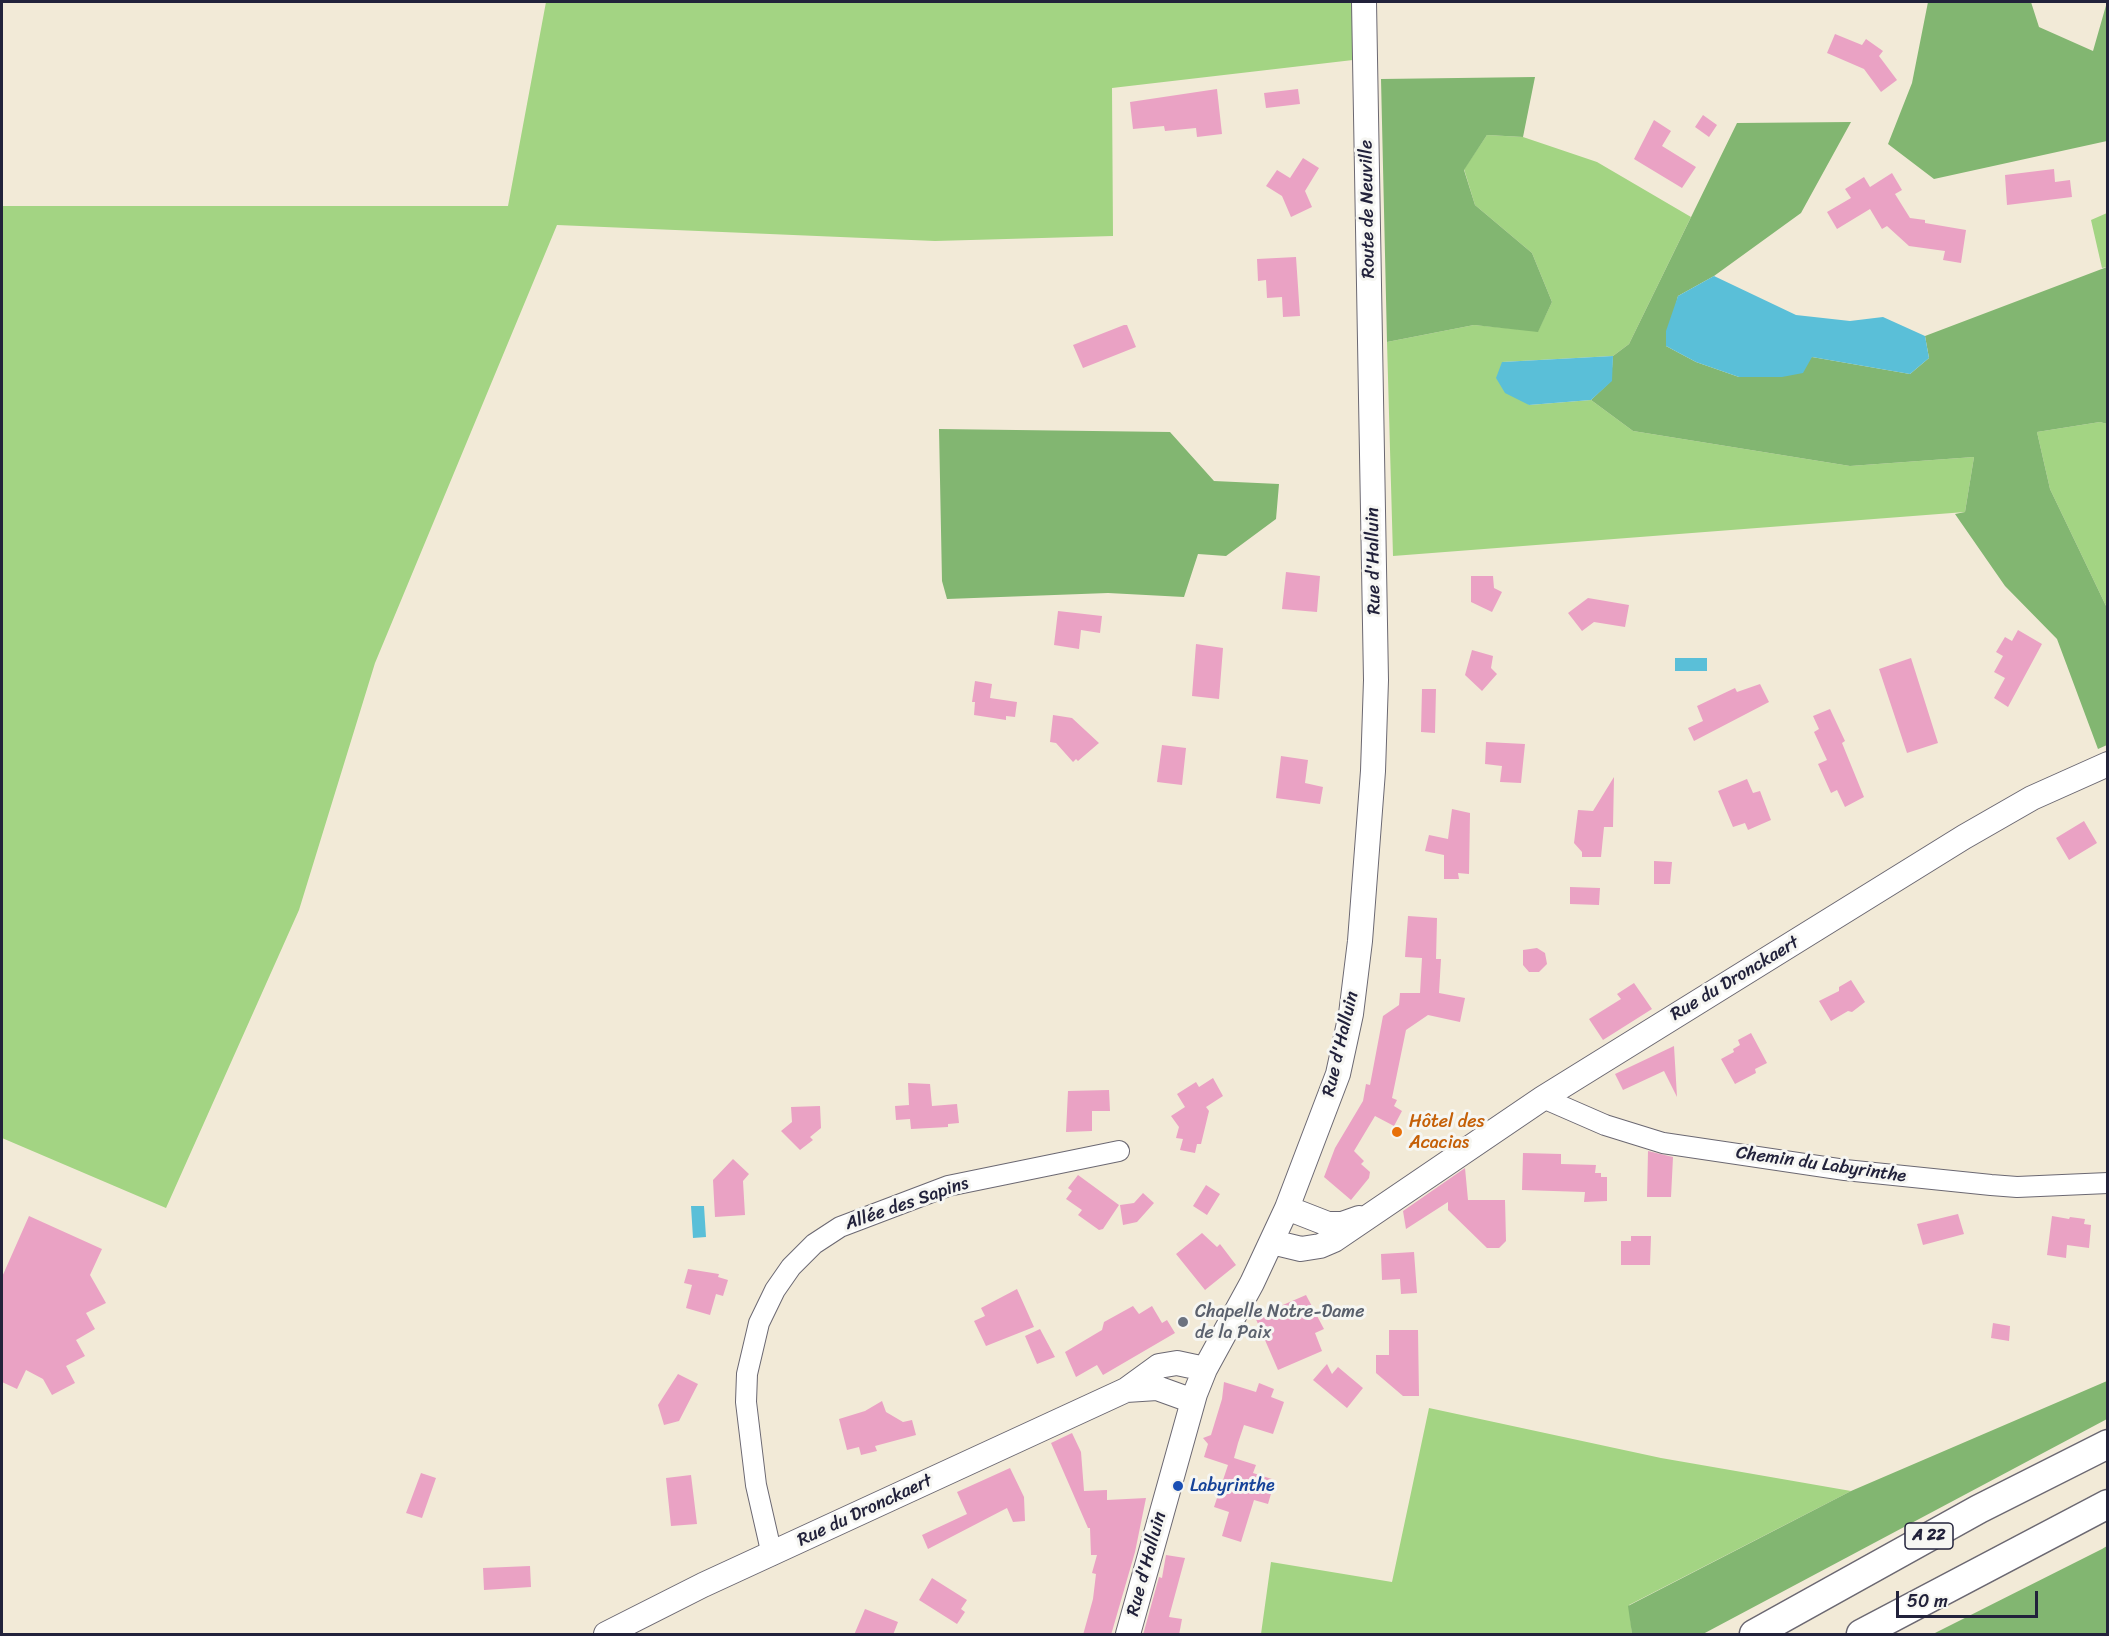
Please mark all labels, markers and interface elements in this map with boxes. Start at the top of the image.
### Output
street label: Route de Neuville [1356,140,1380,278]
street label: Rue d'Halluin [1362,507,1386,615]
street label: Rue du Dronckaert [1667,932,1803,1026]
street label: Rue d'Halluin [1318,989,1364,1099]
place label: Hôtel des Acacias [1409,1111,1485,1154]
marker: Hôtel des Acacias [1390,1125,1404,1139]
street label: Chemin du Labyrinthe [1735,1142,1907,1188]
street label: Allée des Sapins [843,1173,971,1235]
place label: Chapelle Notre-Dame de la Paix [1195,1301,1364,1344]
marker: Chapelle Notre-Dame de la Paix [1176,1315,1190,1329]
street label: Rue du Dronckaert [794,1470,936,1552]
place label: Labyrinthe [1190,1475,1275,1497]
marker: Labyrinthe [1171,1479,1185,1493]
street label: Rue d'Halluin [1123,1509,1171,1619]
road number: A 22 [1905,1523,1953,1549]
scale bar [1899,1579,2042,1617]
text: 50 m [1907,1585,1948,1617]

